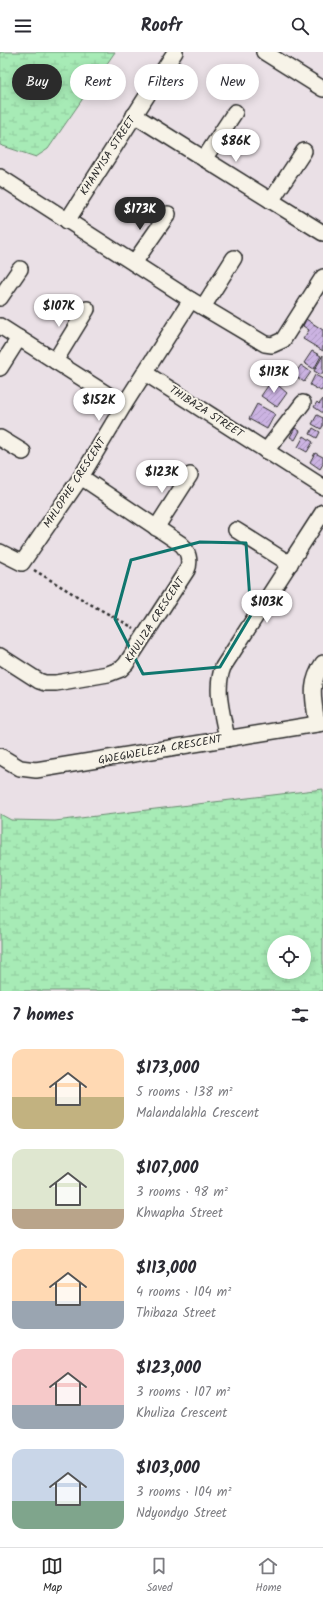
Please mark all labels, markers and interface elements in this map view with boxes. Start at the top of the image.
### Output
text: Roofr [141,12,182,41]
icon: menu [12,15,34,37]
icon: search [289,15,311,37]
chip: Buy [12,64,62,100]
chip: Rent [70,64,126,100]
chip: Filters [134,64,198,100]
chip: New [206,64,259,100]
street label: KHANYISA STREET [76,112,141,199]
pin: $86K [212,129,260,163]
text: $86K [221,131,251,152]
pin: $173K [112,197,168,231]
text: $173K [124,199,156,220]
pin: $107K [31,294,87,328]
text: $107K [43,296,75,317]
pin: $113K [246,360,302,394]
text: $113K [259,362,289,383]
street label: THIBAZA STREET [165,381,248,443]
pin: $152K [71,388,127,422]
text: $152K [82,390,116,411]
street label: MHLOPHE CRESCENT [39,433,112,532]
pin: $123K [134,460,190,494]
text: $123K [145,462,179,483]
street label: KHULIZA CRESCENT [120,572,190,667]
pin: $103K [239,590,295,624]
text: $103K [250,592,284,613]
street label: GWEGWELEZA CRESCENT [97,730,224,770]
map controls [267,935,311,979]
button: locate [267,935,311,979]
text: 7 homes [12,1002,74,1029]
icon: filters [289,1004,311,1026]
text: $173,000 [136,1055,199,1082]
icon: home [44,1065,92,1113]
text: 5 rooms · 138 m² [136,1082,233,1103]
text: Malandalahla Crescent [136,1103,259,1124]
text: $107,000 [136,1155,199,1182]
icon: home [44,1165,92,1213]
text: 3 rooms · 98 m² [136,1182,228,1203]
text: Khwapha Street [136,1203,223,1224]
text: $113,000 [136,1255,196,1282]
icon: home [44,1265,92,1313]
text: 4 rooms · 104 m² [136,1282,231,1303]
text: Thibaza Street [136,1303,216,1324]
text: $123,000 [136,1355,201,1382]
icon: home [44,1365,92,1413]
text: 3 rooms · 107 m² [136,1382,230,1403]
text: Khuliza Crescent [136,1403,227,1424]
text: $103,000 [136,1455,200,1482]
icon: home [44,1465,92,1513]
text: 3 rooms · 104 m² [136,1482,231,1503]
text: Ndyondyo Street [136,1503,227,1524]
tab: Map [41,1555,63,1597]
tab: Saved [146,1555,173,1597]
tab: Home [255,1555,282,1597]

